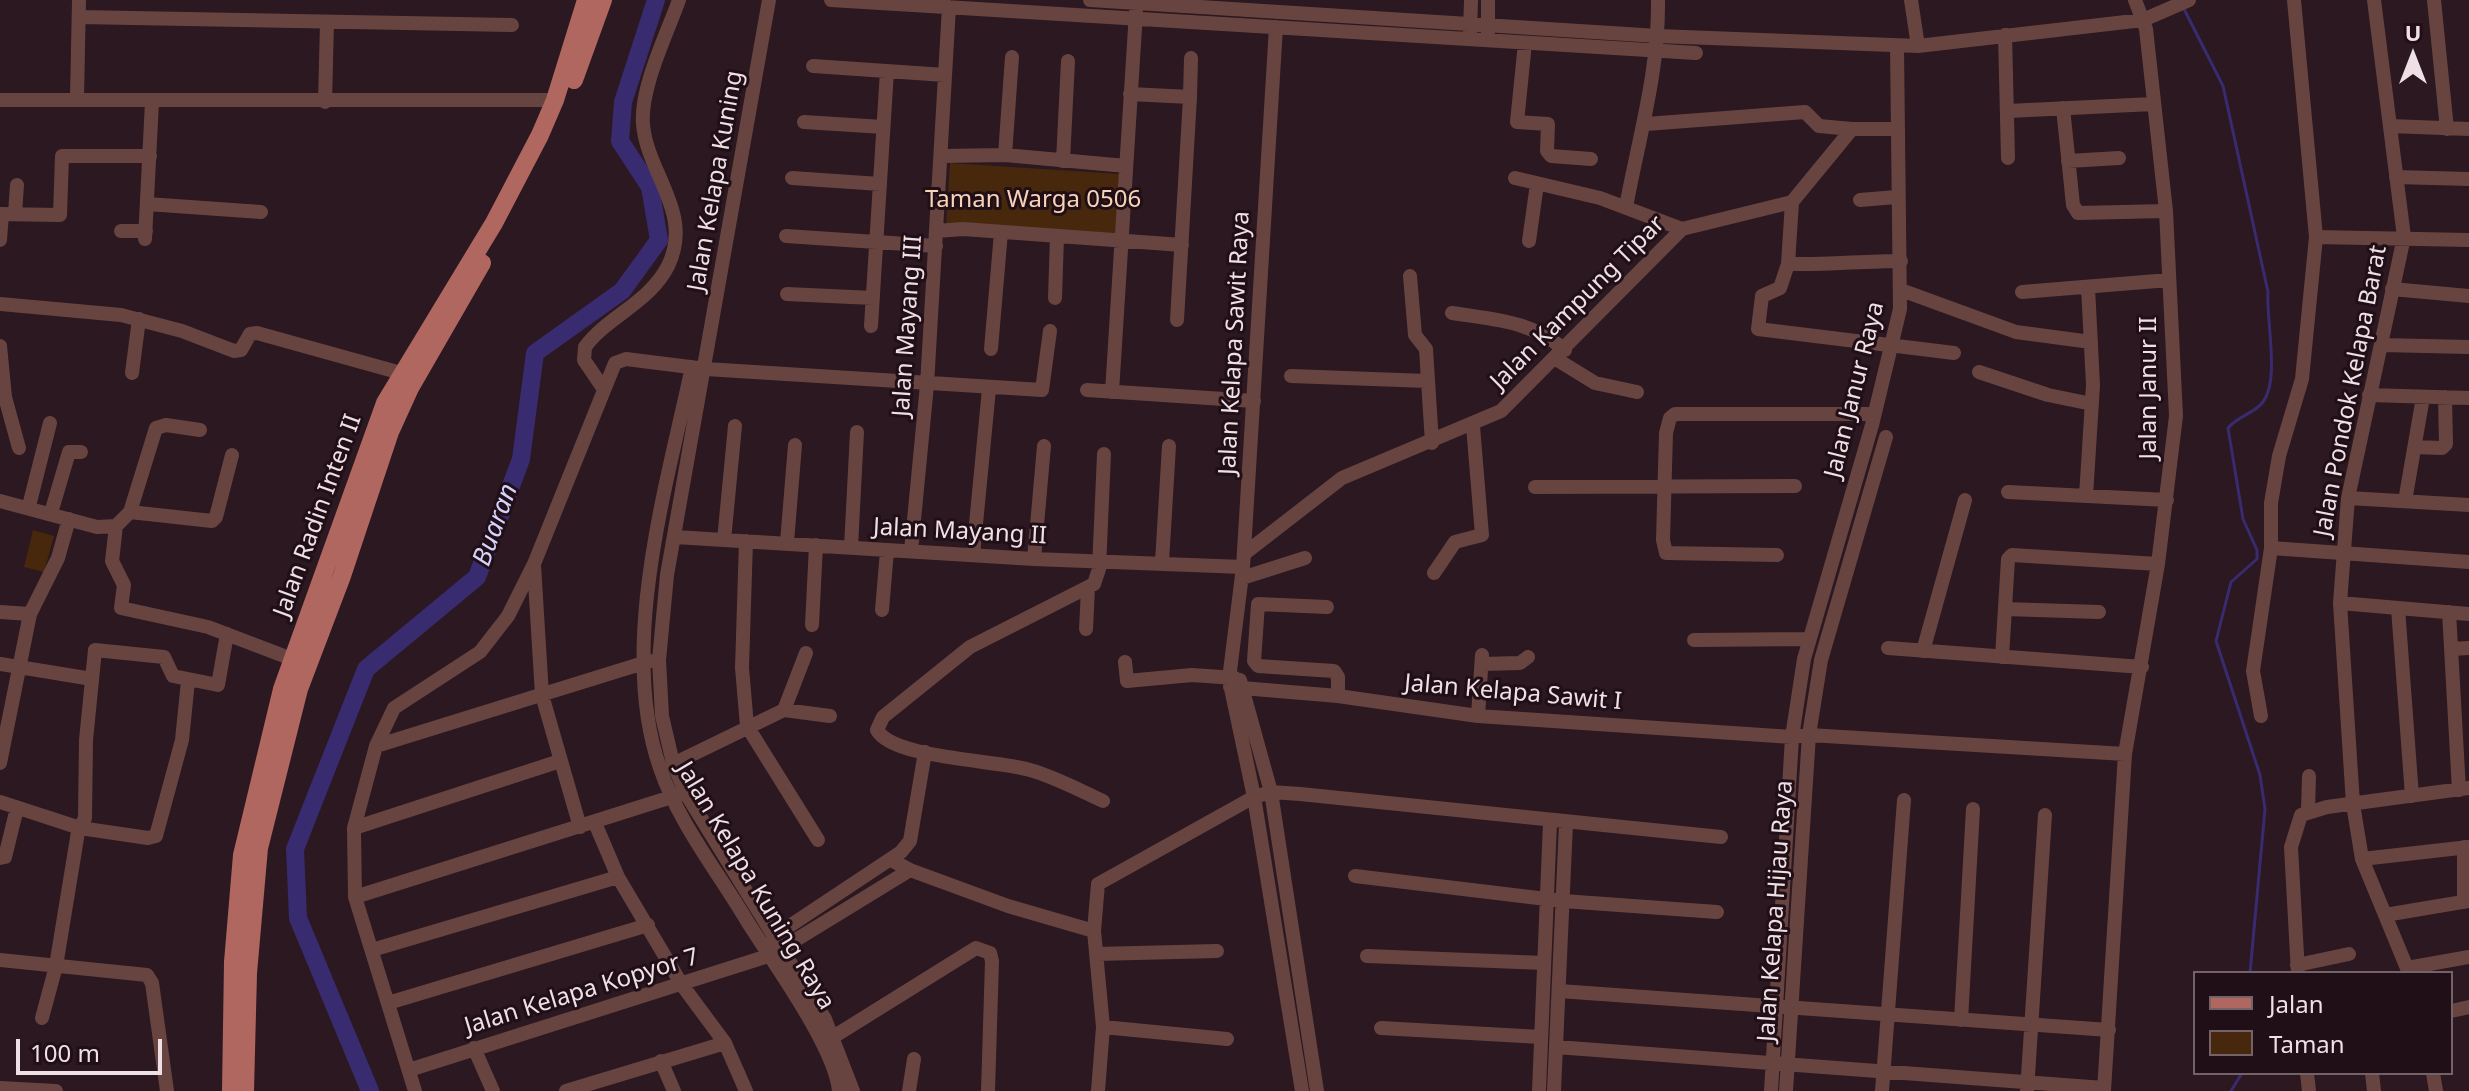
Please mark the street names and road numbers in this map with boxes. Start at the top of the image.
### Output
street label: Jalan Kelapa Kuning [682,68,750,294]
street label: Jalan Kelapa Sawit Raya [1214,210,1256,476]
street label: Jalan Kampung Tipar [1485,210,1671,396]
street label: Jalan Mayang III [887,234,929,418]
street label: Jalan Pondok Kelapa Barat [2309,243,2393,539]
street label: Jalan Janur Raya [1819,299,1891,481]
street label: Jalan Janur II [2135,317,2163,459]
street label: Jalan Radin Inten II [268,411,368,621]
street label: Jalan Mayang II [872,513,1048,551]
street label: Jalan Kelapa Sawit I [1403,669,1623,717]
street label: Jalan Kelapa Kuning Raya [670,757,840,1015]
street label: Jalan Kelapa Hijau Raya [1752,779,1800,1043]
street label: Jalan Kelapa Kopyor 7 [461,943,703,1041]

